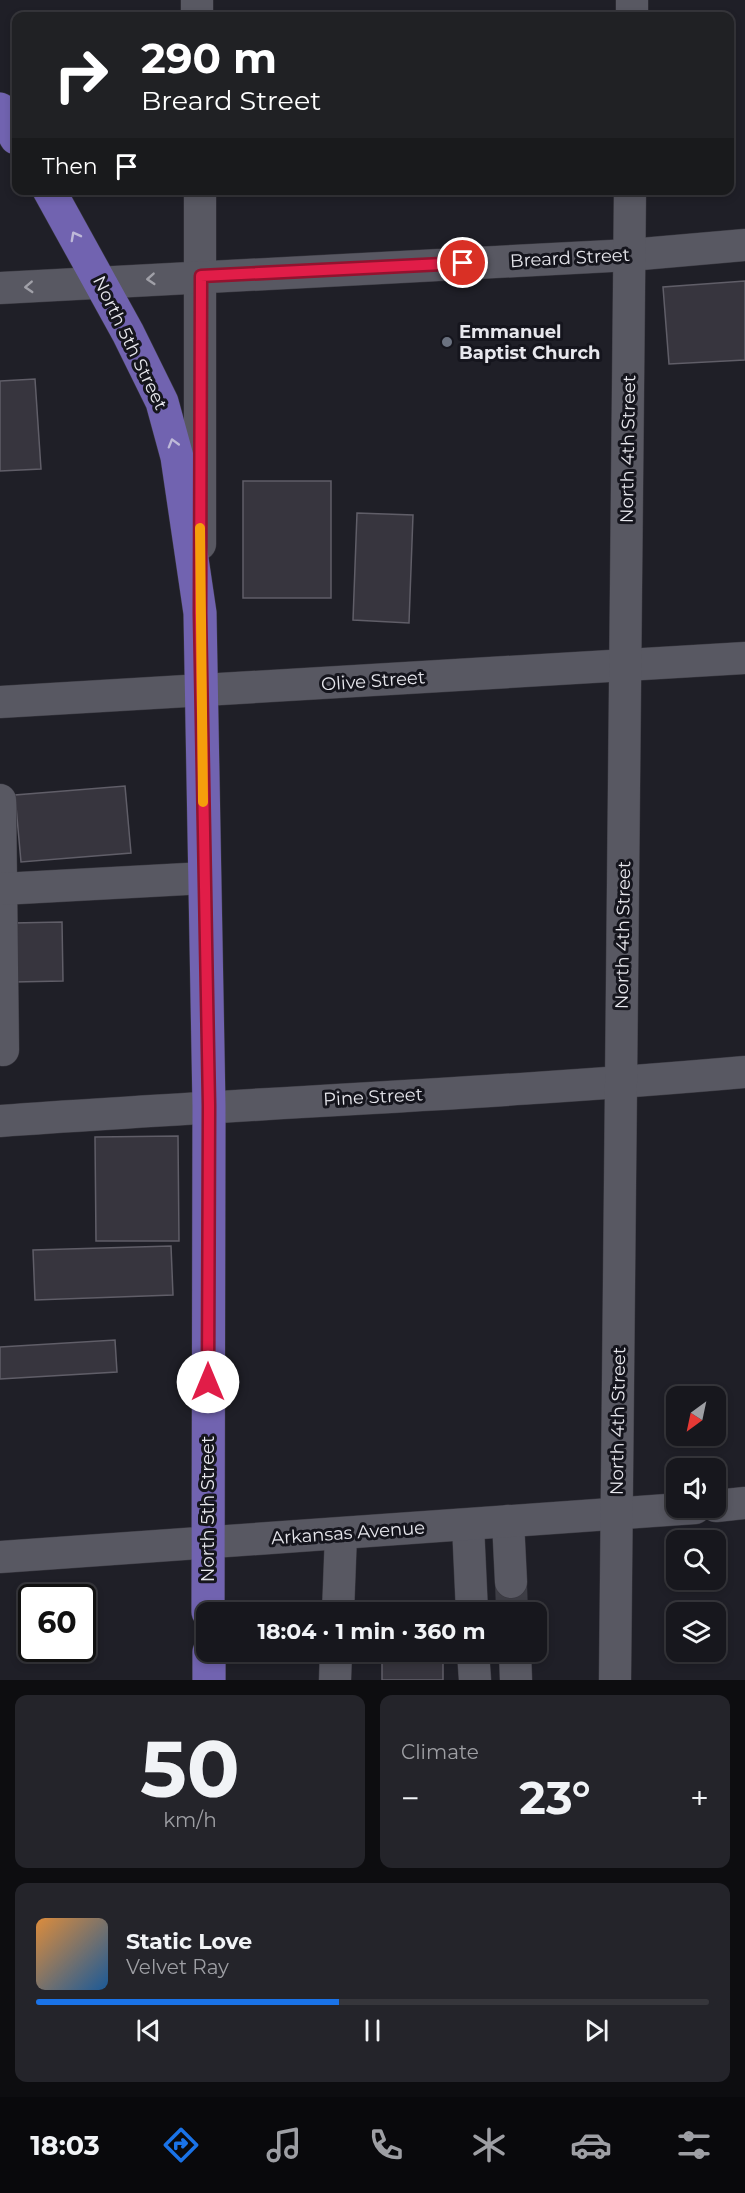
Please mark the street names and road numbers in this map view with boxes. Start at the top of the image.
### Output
street label: Breard Street [509,244,631,272]
street label: North 5th Street [88,272,172,414]
street label: North 4th Street [616,375,640,523]
street label: Olive Street [320,666,426,696]
street label: North 4th Street [611,861,635,1009]
street label: Pine Street [323,1083,423,1111]
street label: North 4th Street [606,1347,630,1495]
street label: North 5th Street [197,1436,219,1582]
street label: Arkansas Avenue [270,1517,426,1549]

